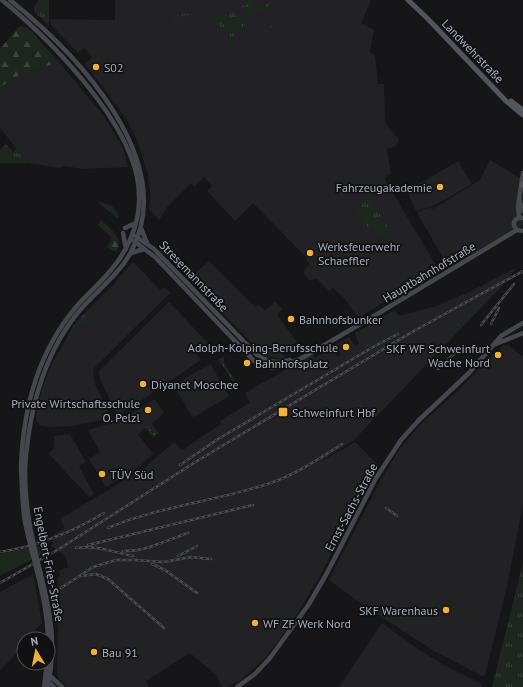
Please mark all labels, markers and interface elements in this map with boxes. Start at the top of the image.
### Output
street label: Landwehrstraße [439,16,507,86]
place label: S02 [104,60,123,75]
marker: S02 [91,62,101,72]
place label: Fahrzeugakademie [336,180,432,195]
marker: Fahrzeugakademie [435,182,445,192]
street label: Stresemannstraße [156,237,232,315]
street label: Hauptbahnhofstraße [380,238,478,306]
place label: Werksfeuerwehr Schaeffler [318,239,400,268]
marker: Werksfeuerwehr Schaeffler [305,248,315,258]
place label: Bahnhofsbunker [299,312,382,327]
marker: Bahnhofsbunker [286,314,296,324]
place label: Adolph-Kolping-Berufsschule [188,340,338,355]
place label: SKF WF Schweinfurt Wache Nord [386,341,490,370]
marker: Adolph-Kolping-Berufsschule [341,342,351,352]
marker: SKF WF Schweinfurt Wache Nord [493,350,503,360]
place label: Bahnhofsplatz [255,356,328,371]
marker: Bahnhofsplatz [242,358,252,368]
place label: Diyanet Moschee [151,377,239,392]
marker: Diyanet Moschee [138,379,148,389]
place label: Private Wirtschaftsschule O. Pelzl [11,396,140,425]
marker: Private Wirtschaftsschule O. Pelzl [143,405,153,415]
place label: Schweinfurt Hbf [292,405,376,420]
marker: Schweinfurt Hbf [277,406,289,418]
street label: Ernst-Sachs-Straße [321,460,381,554]
place label: TÜV Süd [110,467,153,482]
marker: TÜV Süd [97,469,107,479]
street label: Engelbert-Fries-Straße [31,505,67,623]
place label: SKF Warenhaus [359,603,438,618]
marker: SKF Warenhaus [441,605,451,615]
place label: WF ZF Werk Nord [263,616,351,631]
marker: WF ZF Werk Nord [250,618,260,628]
north arrow [16,631,56,671]
text: N [29,634,39,649]
place label: Bau 91 [102,645,138,660]
marker: Bau 91 [89,647,99,657]

